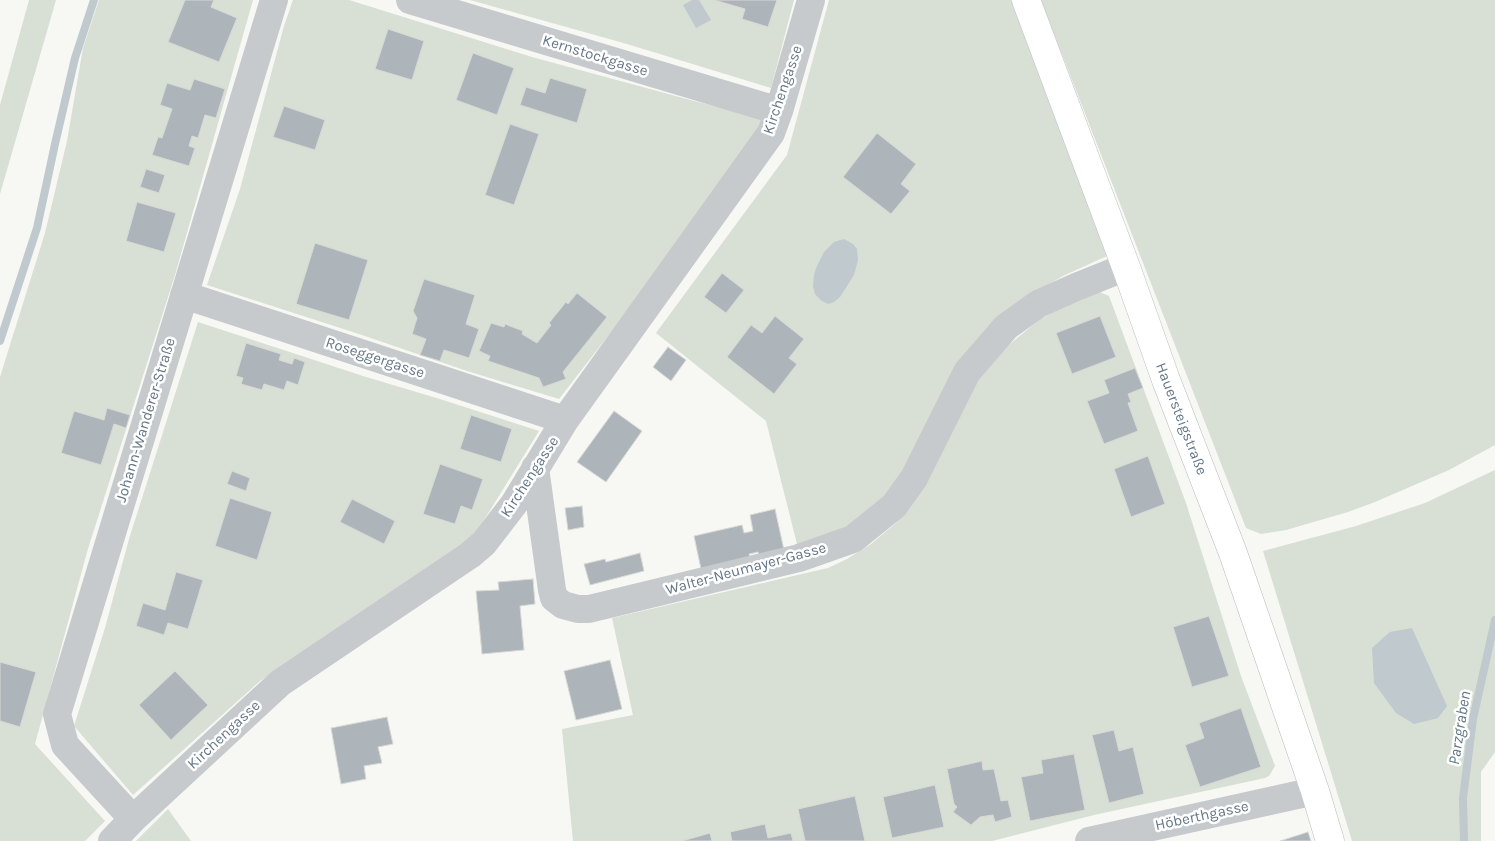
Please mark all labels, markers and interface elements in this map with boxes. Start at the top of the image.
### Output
street label: Kernstockgasse [540,31,650,81]
street label: Kirchengasse [759,43,807,137]
street label: Roseggergasse [323,334,427,382]
street label: Johann-Wanderer-Straße [112,336,180,504]
street label: Hauersteigstraße [1151,360,1211,478]
street label: Kirchengasse [497,433,563,521]
street label: Walter-Neumayer-Gasse [664,539,828,599]
water label: Parzgraben [1445,690,1475,766]
street label: Kirchengasse [184,697,264,773]
street label: Höberthgasse [1154,797,1250,835]

